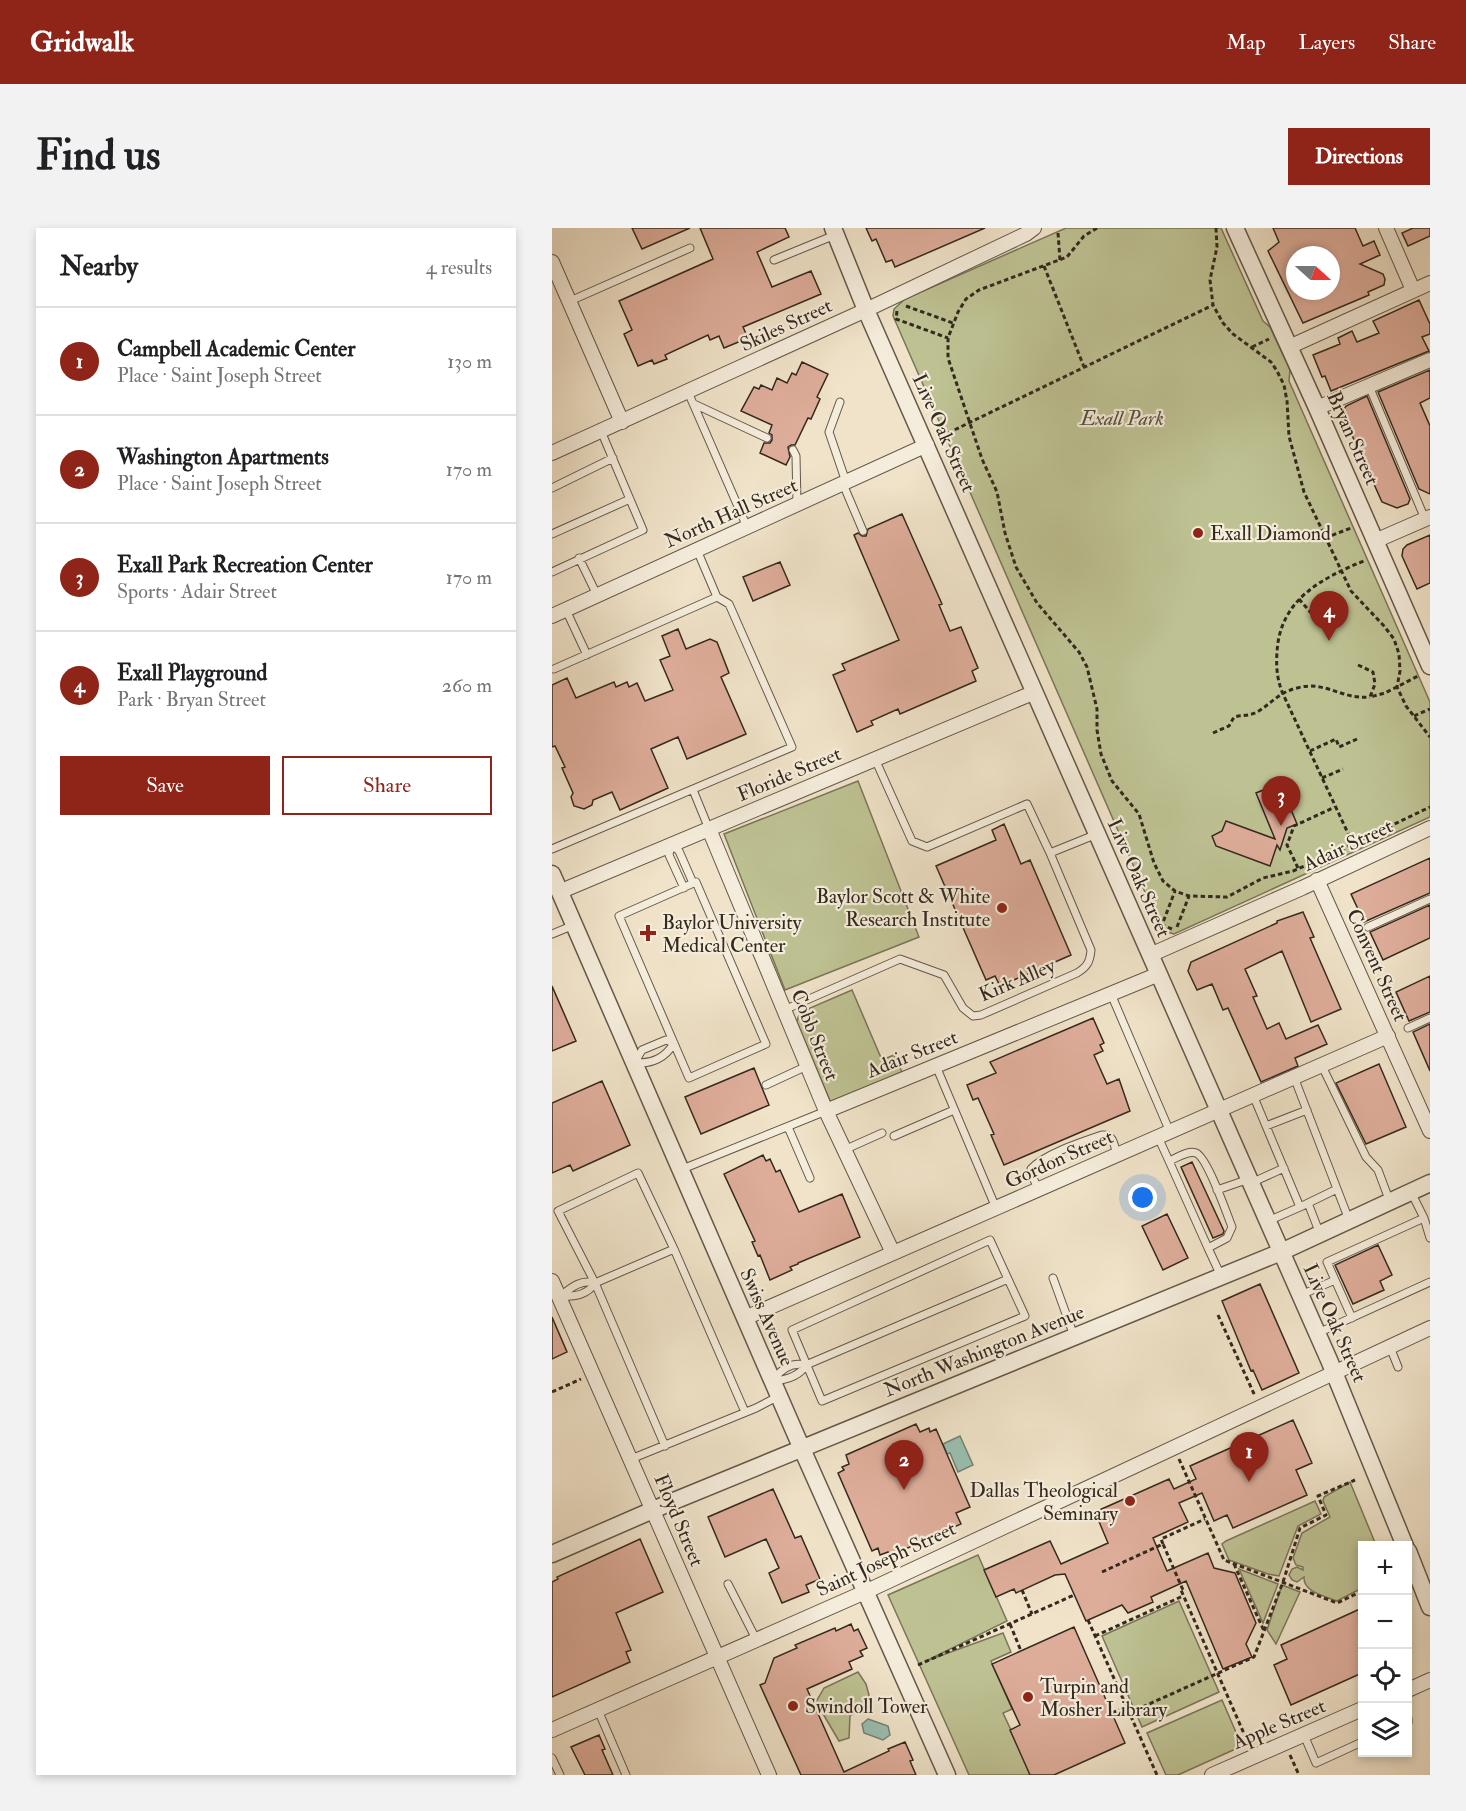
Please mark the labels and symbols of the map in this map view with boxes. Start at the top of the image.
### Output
north arrow [1286,246,1340,300]
street label: Skiles Street [736,293,836,357]
street label: Live Oak Street [907,370,982,497]
street label: Bryan Street [1321,387,1385,489]
park label: Exall Park [1078,406,1164,431]
street label: North Hall Street [661,472,802,553]
place label: Exall Diamond [1210,521,1331,546]
marker: Exall Diamond [1191,526,1205,540]
pin: 4 [1310,592,1348,641]
street label: Floride Street [733,741,845,807]
pin: 3 [1262,776,1300,826]
street label: Adair Street [1298,813,1397,877]
street label: Live Oak Street [1102,815,1177,942]
place label: Baylor Scott & White Research Institute [816,884,990,932]
marker: Baylor Scott & White Research Institute [995,901,1009,915]
street label: Convent Street [1341,905,1413,1025]
place label: Baylor University Medical Center [662,910,803,958]
marker: Baylor University Medical Center [639,924,657,942]
street label: Kirk Alley [975,952,1060,1007]
street label: Cobb Street [785,986,845,1085]
street label: Adair Street [862,1024,962,1084]
street label: Gordon Street [1001,1124,1118,1194]
your location [1128,1183,1157,1212]
street label: Live Oak Street [1298,1260,1373,1387]
street label: Swiss Avenue [734,1264,800,1370]
street label: North Washington Avenue [880,1299,1088,1403]
pin: 1 [1230,1432,1268,1482]
pin: 2 [884,1440,924,1490]
street label: Floyd Street [648,1470,710,1570]
place label: Dallas Theological Seminary [970,1478,1119,1526]
marker: Dallas Theological Seminary [1123,1494,1137,1508]
street label: Saint Joseph Street [812,1516,961,1603]
place label: Turpin and Mosher Library [1040,1674,1168,1722]
marker: Turpin and Mosher Library [1021,1690,1035,1704]
street label: Apple Street [1228,1693,1330,1756]
place label: Swindoll Tower [805,1694,928,1719]
marker: Swindoll Tower [786,1699,800,1713]

